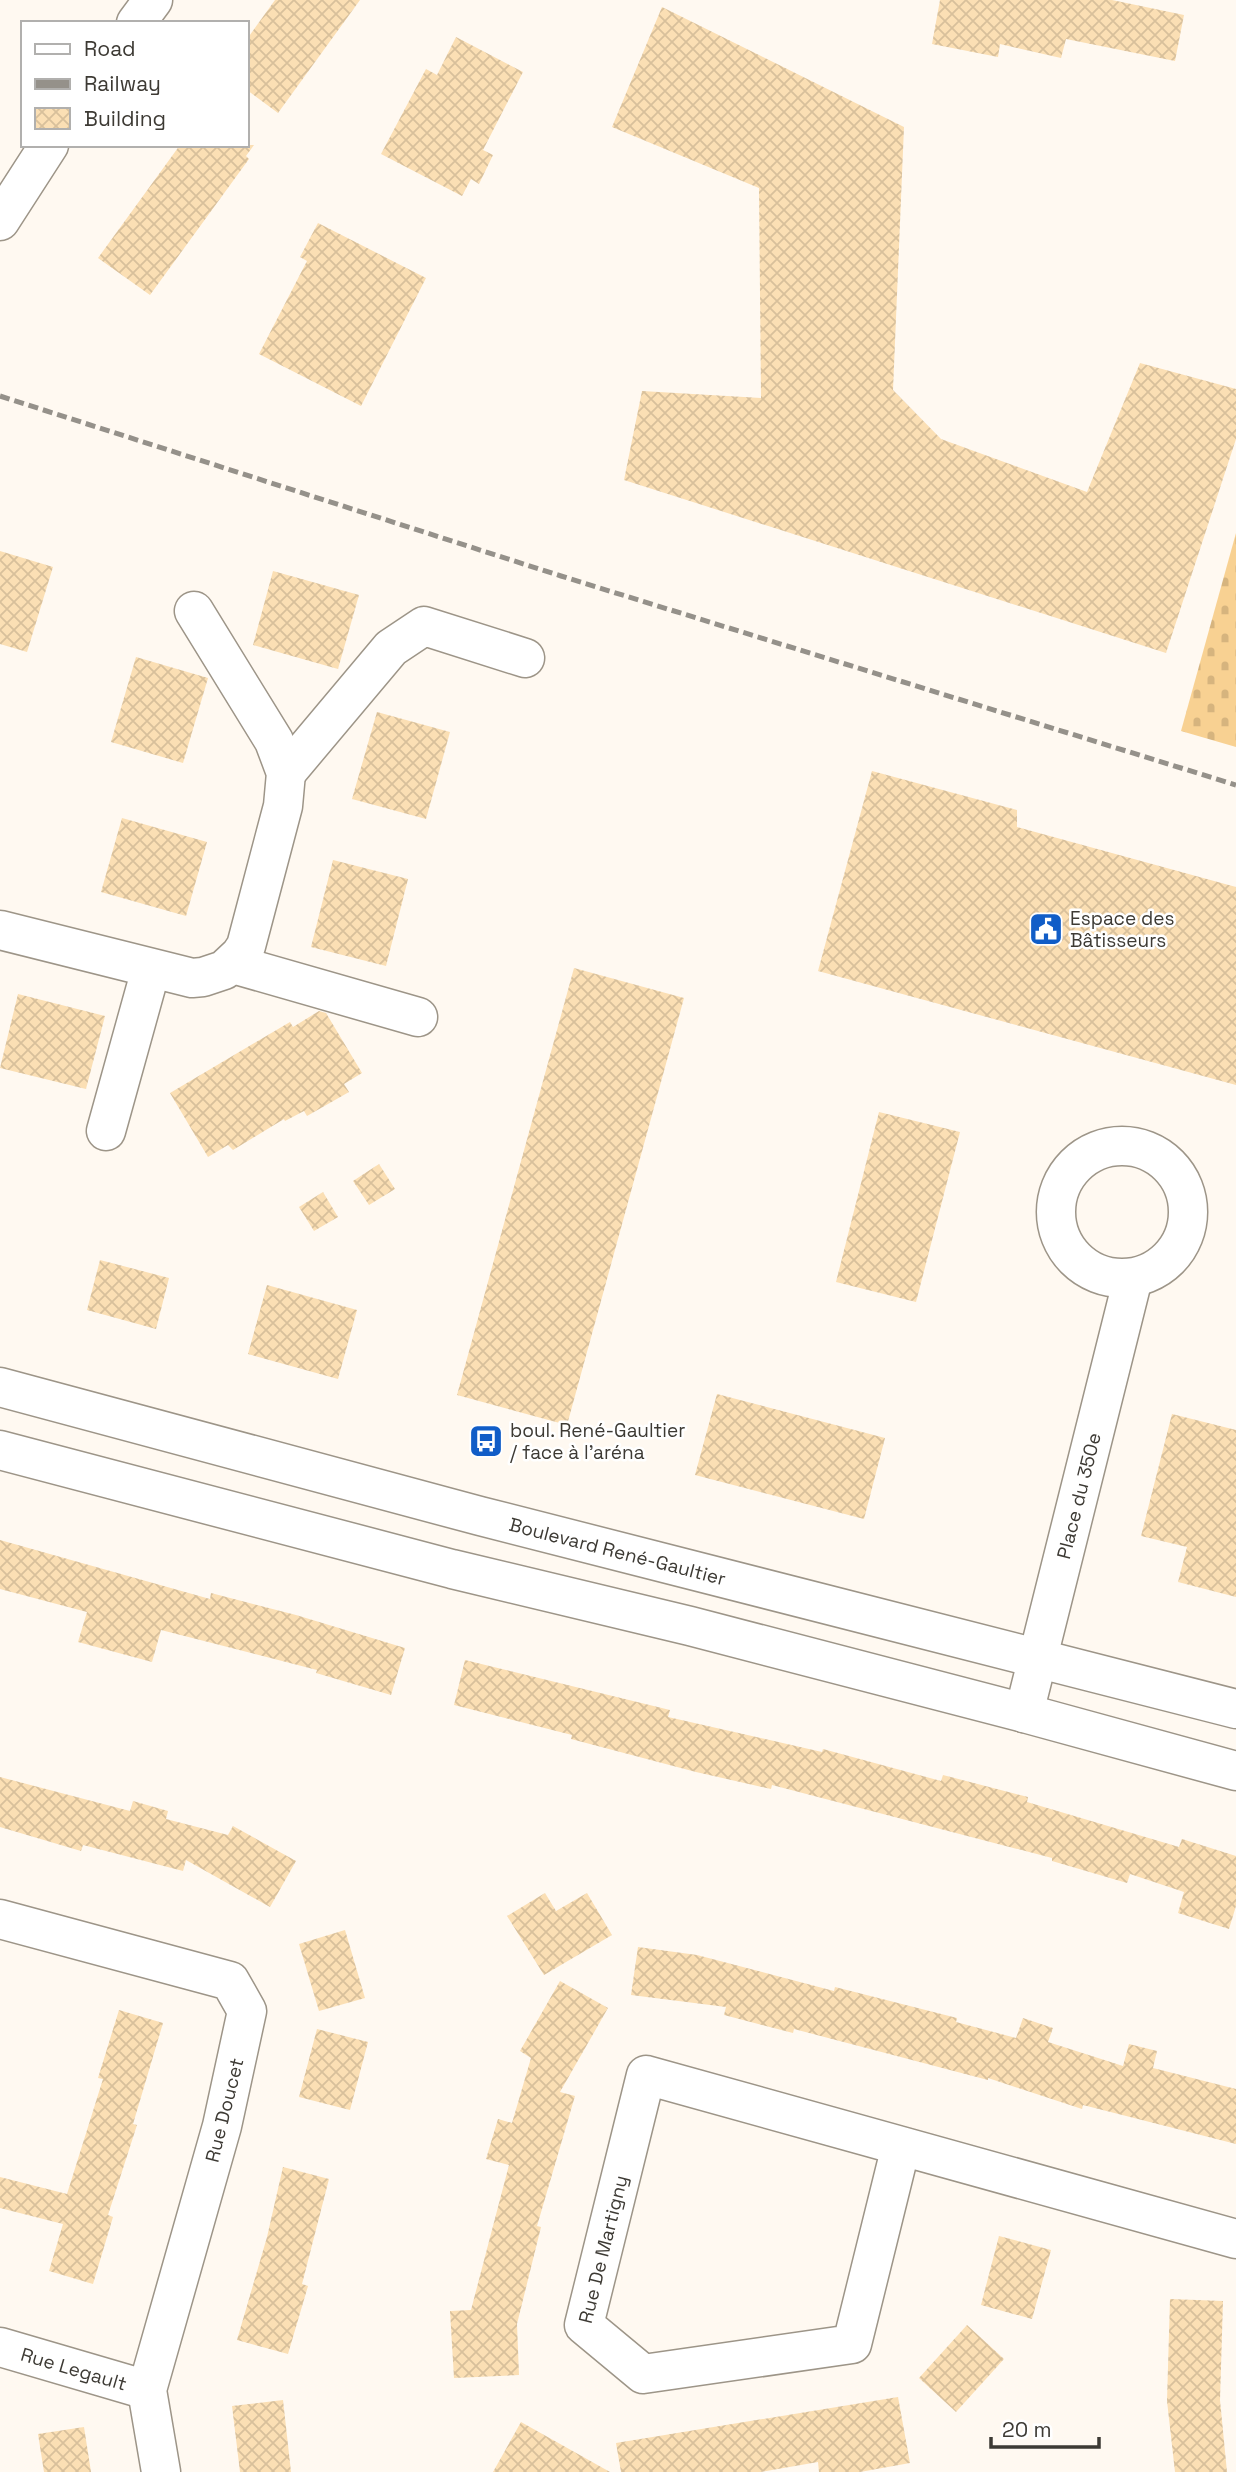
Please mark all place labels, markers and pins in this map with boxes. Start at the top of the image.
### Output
place label: Espace des Bâtisseurs [1070,906,1175,953]
public building icon: Espace des Bâtisseurs [1027,910,1065,948]
place label: boul. René-Gaultier / face à l'aréna [510,1418,685,1465]
bus stop icon: boul. René-Gaultier / face à l'aréna [467,1422,505,1460]

